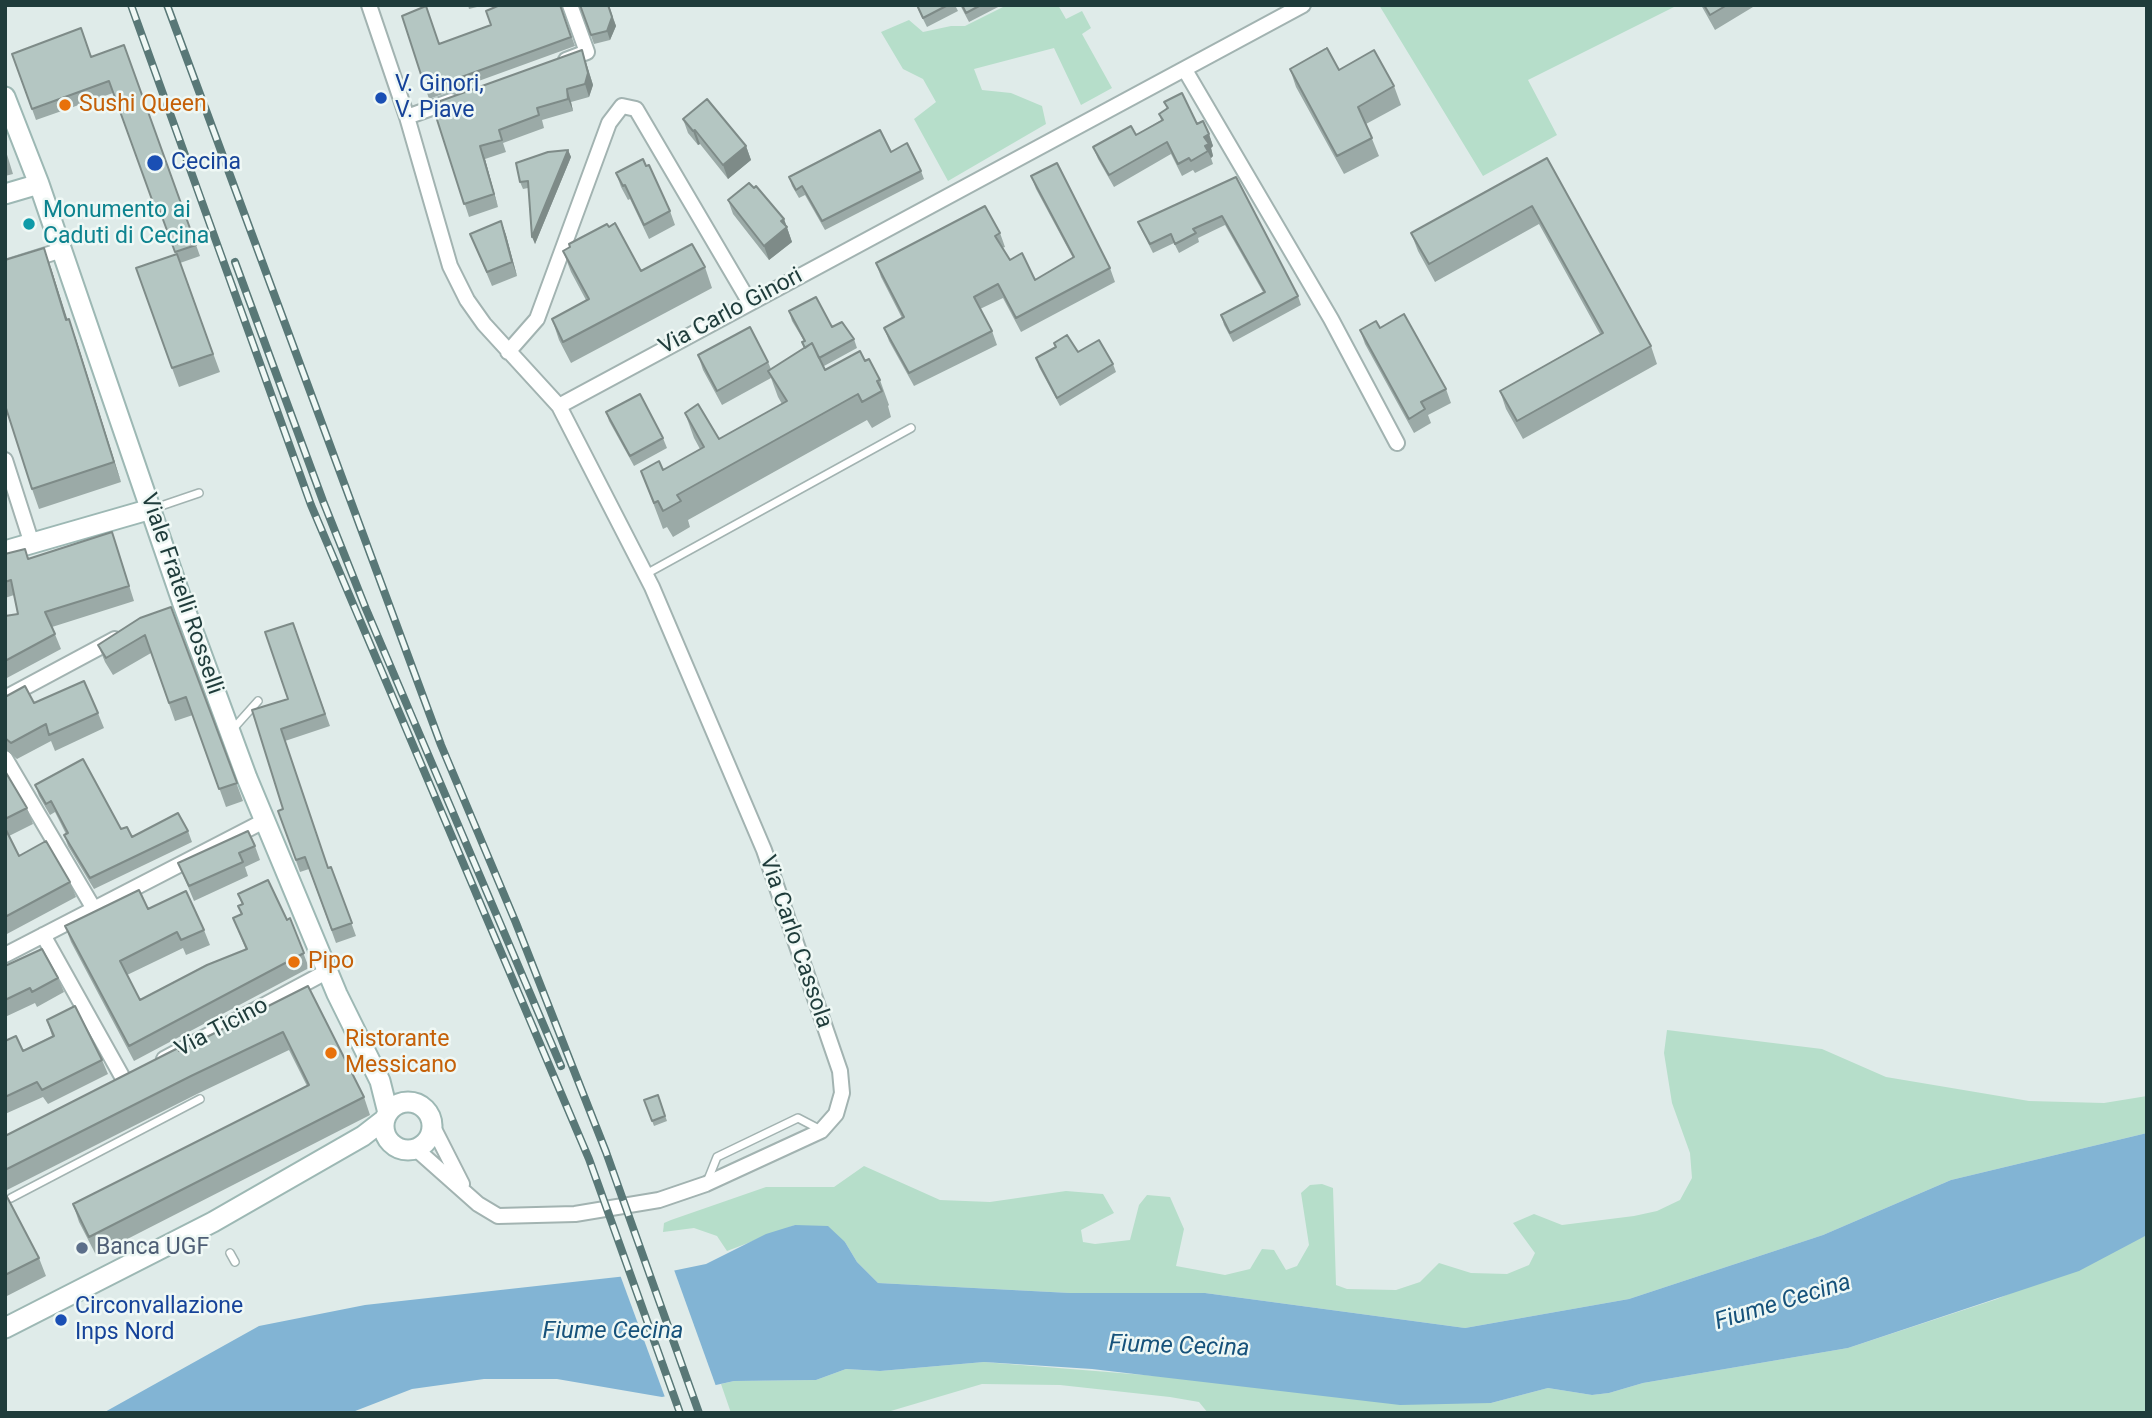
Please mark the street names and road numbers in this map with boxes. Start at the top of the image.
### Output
street label: Via Carlo Ginori [655,263,807,361]
street label: Viale Fratelli Rosselli [134,490,228,698]
street label: Via Carlo Cassola [753,852,837,1032]
street label: Via Ticino [171,992,273,1064]

